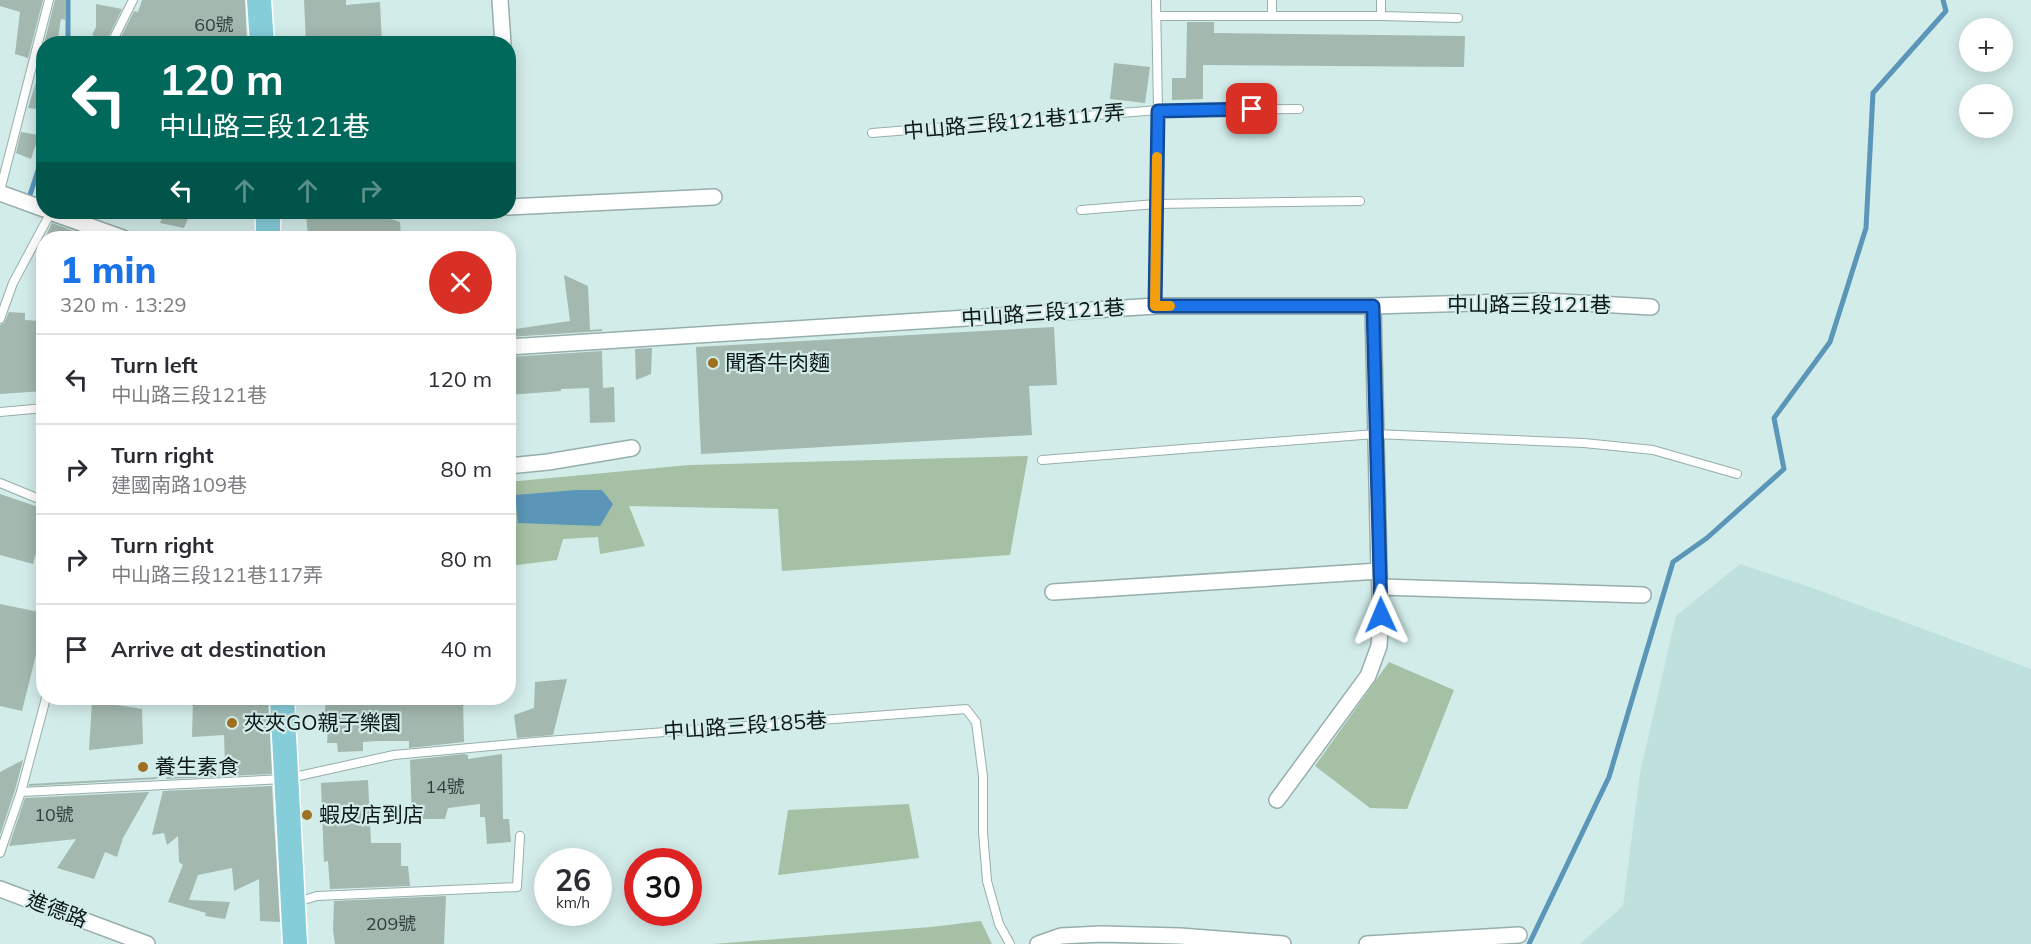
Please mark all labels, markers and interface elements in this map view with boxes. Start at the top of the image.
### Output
house number: 60號 [194,13,234,36]
map controls [1959,18,2013,138]
button: + [1959,18,2013,72]
text: 120 m [159,53,284,106]
icon: left [60,60,138,138]
pin [1226,83,1277,134]
button: − [1959,84,2013,138]
icon: arrive [1235,92,1268,125]
street label: 中山路三段121巷117弄 [902,98,1126,144]
text: 中山路三段121巷 [159,109,370,143]
icon: left [165,174,198,207]
icon: ahead [228,174,261,207]
icon: ahead [291,174,324,207]
icon: right [354,174,387,207]
text: 1 min [60,247,156,292]
button: close [429,251,492,314]
street label: 中山路三段121巷 [1447,291,1611,317]
text: 320 m · 13:29 [60,292,186,317]
street label: 中山路三段121巷 [960,293,1126,331]
place label: 聞香牛肉麵 [725,349,830,375]
text: Turn left [111,351,198,379]
marker: 聞香牛肉麵 [706,356,720,370]
icon: left [60,363,93,396]
text: 120 m [427,365,492,393]
text: 中山路三段121巷 [111,382,267,407]
text: Turn right [111,441,214,469]
icon: right [60,453,93,486]
text: 80 m [441,455,492,483]
text: 建國南路109巷 [111,472,247,497]
text: Turn right [111,531,214,559]
icon: right [60,543,93,576]
text: 80 m [441,545,492,573]
text: 中山路三段121巷117弄 [111,562,323,587]
position arrow [1349,583,1413,647]
icon: arrive [60,633,93,666]
text: Arrive at destination [111,635,326,663]
text: 40 m [441,635,492,663]
street label: 中山路三段185巷 [662,706,828,744]
place label: 夾夾GO親子樂園 [244,709,402,735]
marker: 夾夾GO親子樂園 [225,716,239,730]
place label: 養生素食 [155,753,239,779]
marker: 養生素食 [136,760,150,774]
house number: 14號 [425,775,465,798]
place label: 蝦皮店到店 [319,801,424,827]
house number: 10號 [34,803,74,826]
marker: 蝦皮店到店 [300,808,314,822]
speed limit sign: 30 [624,848,702,926]
text: 26 [555,861,591,899]
street label: 進德路 [23,886,91,932]
text: km/h [556,893,590,912]
house number: 209號 [366,912,416,935]

